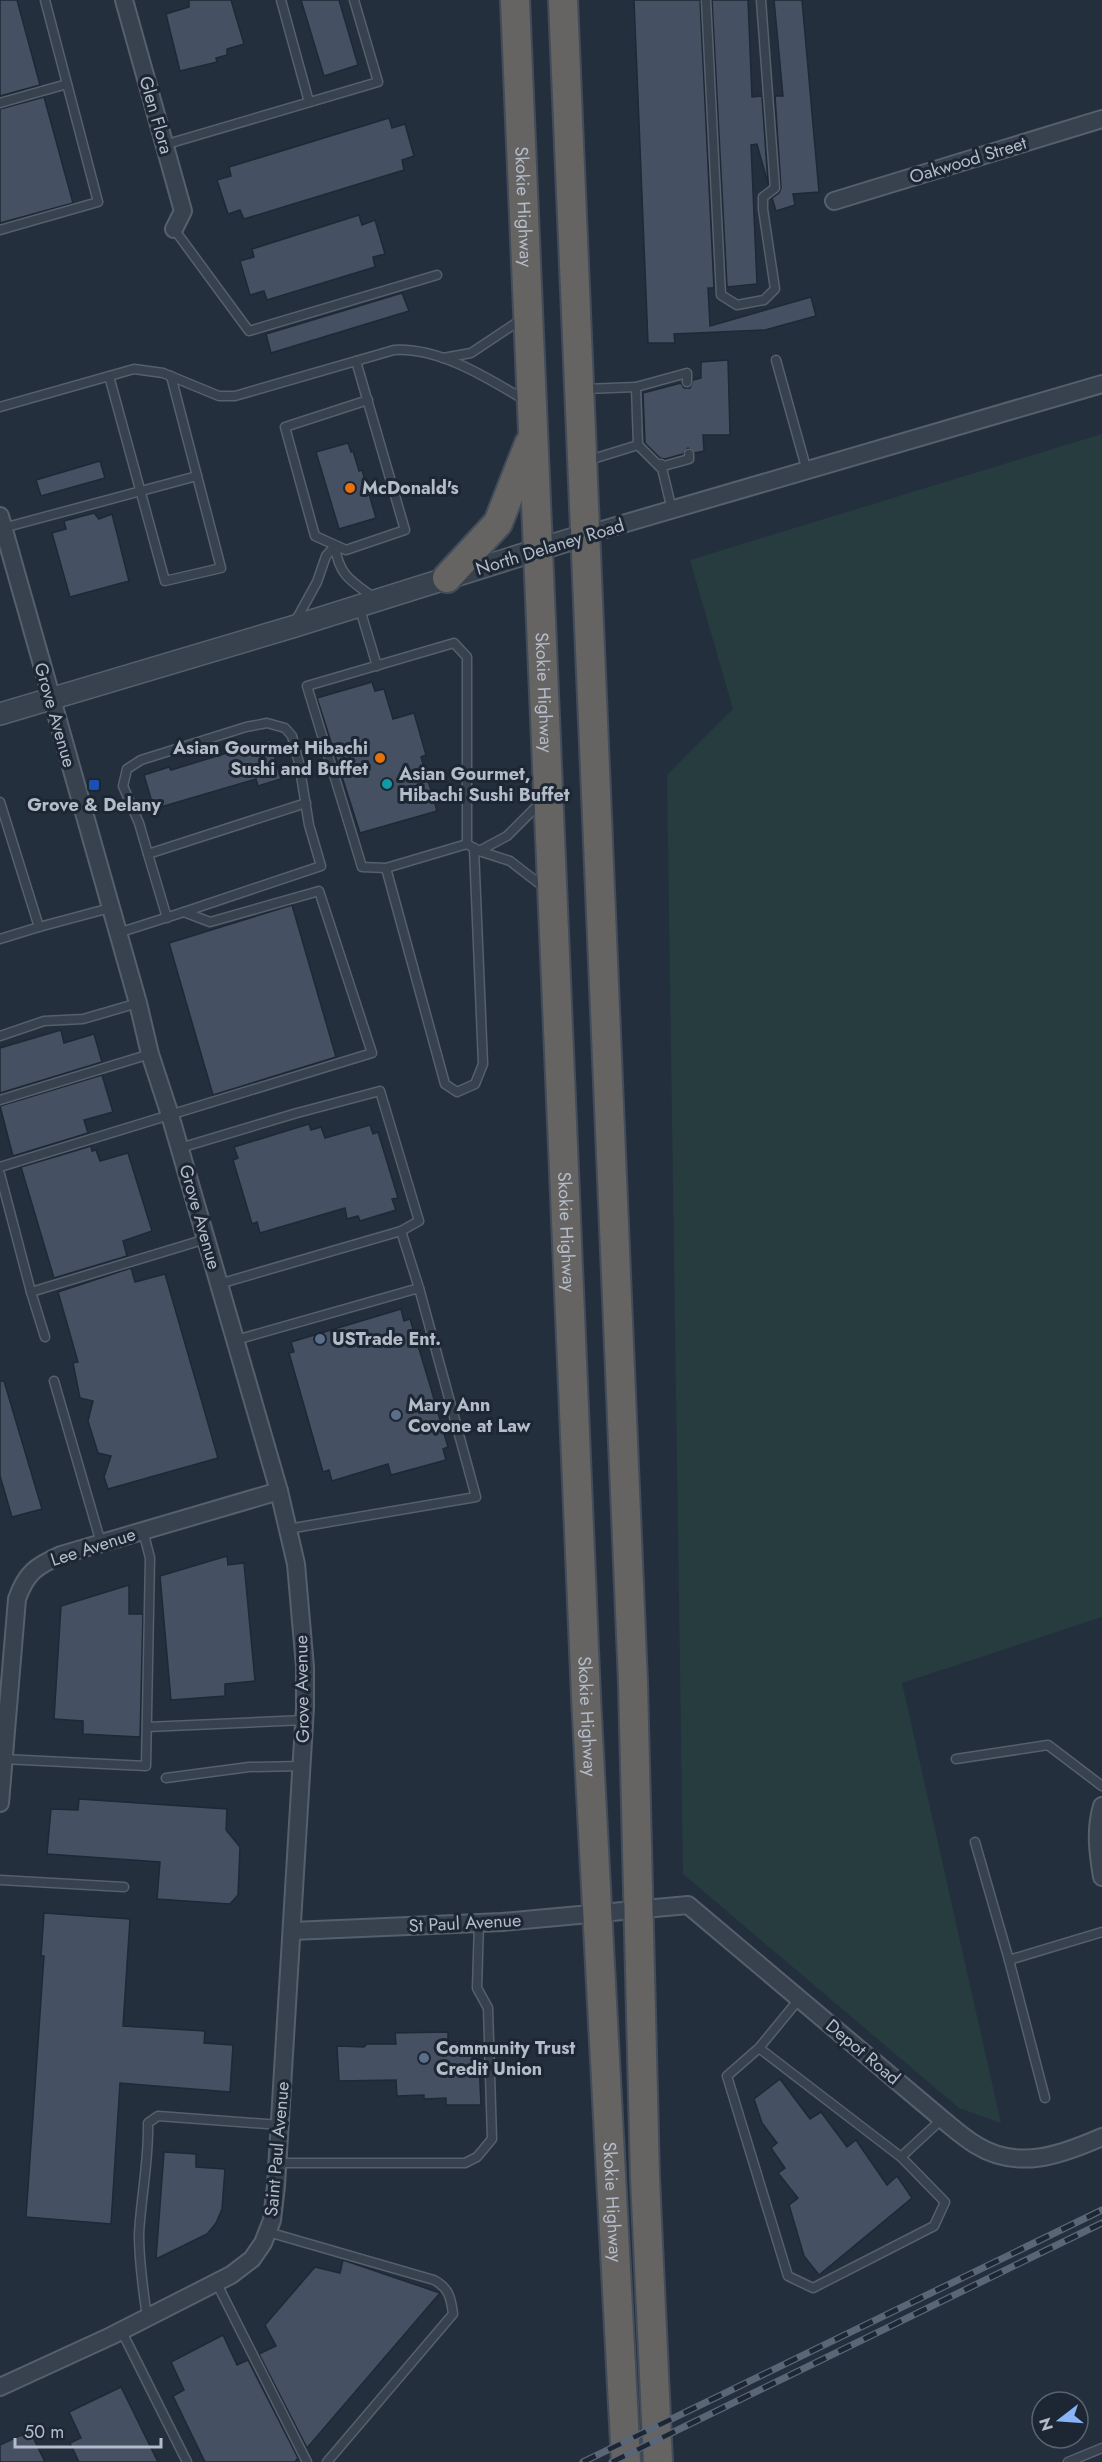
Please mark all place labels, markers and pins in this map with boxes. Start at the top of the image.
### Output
place label: McDonald's [362,475,459,501]
marker: McDonald's [343,481,357,495]
place label: Asian Gourmet Hibachi Sushi and Buffet [172,735,368,782]
marker: Asian Gourmet Hibachi Sushi and Buffet [373,751,387,765]
place label: Asian Gourmet, Hibachi Sushi Buffet [398,761,570,808]
marker: Asian Gourmet, Hibachi Sushi Buffet [380,777,394,791]
marker: Grove & Delany [87,778,101,792]
place label: Grove & Delany [27,792,161,818]
place label: USTrade Ent. [332,1326,441,1352]
marker: USTrade Ent. [313,1332,327,1346]
place label: Mary Ann Covone at Law [408,1392,531,1439]
marker: Mary Ann Covone at Law [389,1408,403,1422]
place label: Community Trust Credit Union [436,2035,576,2082]
marker: Community Trust Credit Union [417,2051,431,2065]

